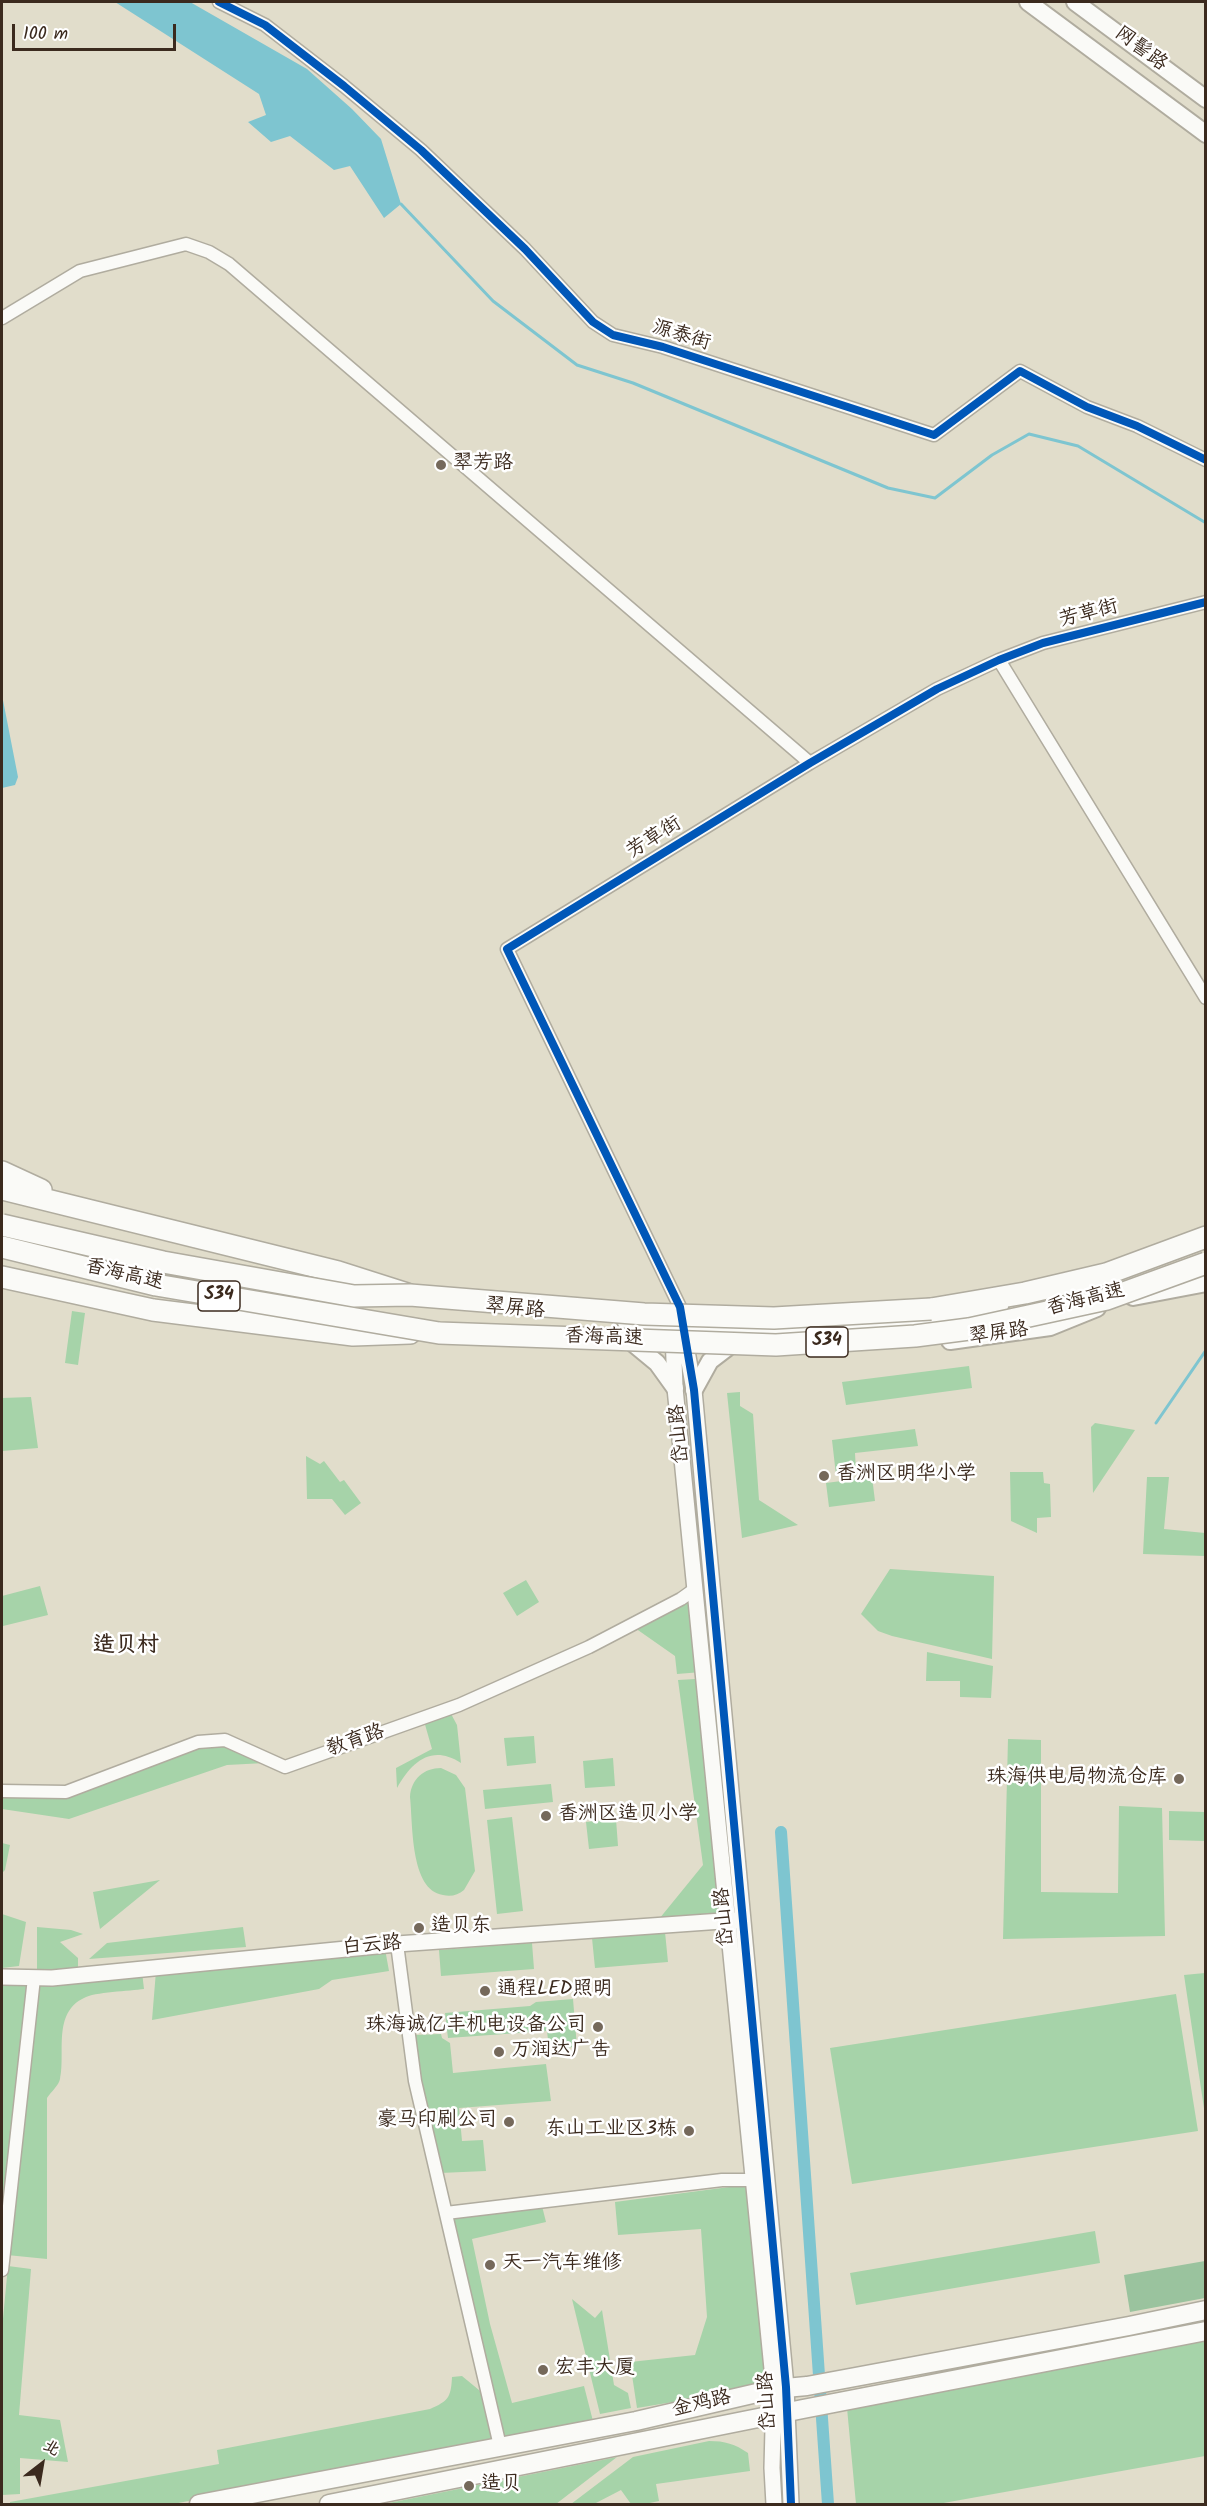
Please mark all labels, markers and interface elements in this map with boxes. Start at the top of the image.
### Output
scale bar [15,12,178,50]
text: 100 m [23,20,68,49]
street label: 网髻路 [1109,22,1171,78]
street label: 源泰街 [649,317,713,357]
place label: 翠芳路 [453,453,513,477]
marker: 翠芳路 [434,458,448,472]
street label: 芳草街 [1057,596,1121,634]
street label: 芳草街 [623,813,687,865]
street label: 香海高速 [82,1255,166,1297]
street label: 香海高速 [1044,1280,1128,1322]
road number: S34 [198,1281,240,1311]
street label: 翠屏路 [484,1295,546,1325]
street label: 翠屏路 [968,1319,1030,1351]
street label: 香海高速 [564,1326,644,1352]
road number: S34 [806,1327,848,1357]
street label: 岱山路 [666,1403,696,1465]
place label: 香洲区明华小学 [836,1464,976,1488]
marker: 香洲区明华小学 [817,1469,831,1483]
district label: 造贝村 [93,1634,159,1660]
street label: 教育路 [324,1721,388,1763]
place label: 珠海供电局物流仓库 [987,1767,1167,1791]
marker: 珠海供电局物流仓库 [1172,1772,1186,1786]
place label: 香洲区造贝小学 [558,1804,698,1828]
marker: 香洲区造贝小学 [539,1809,553,1823]
street label: 岱山路 [711,1886,741,1948]
place label: 造贝东 [431,1916,491,1940]
marker: 造贝东 [412,1921,426,1935]
street label: 白云路 [341,1932,403,1962]
place label: 通程LED照明 [497,1979,613,2003]
marker: 通程LED照明 [478,1984,492,1998]
place label: 珠海诚亿丰机电设备公司 [366,2015,586,2039]
marker: 珠海诚亿丰机电设备公司 [591,2020,605,2034]
place label: 万润达广告 [511,2040,611,2064]
marker: 万润达广告 [492,2045,506,2059]
place label: 豪马印刷公司 [377,2110,497,2134]
marker: 豪马印刷公司 [502,2115,516,2129]
place label: 东山工业区3栋 [546,2119,677,2143]
marker: 东山工业区3栋 [682,2124,696,2138]
place label: 天一汽车维修 [502,2253,622,2277]
marker: 天一汽车维修 [483,2258,497,2272]
place label: 宏丰大厦 [555,2358,635,2382]
marker: 宏丰大厦 [536,2363,550,2377]
street label: 岱山路 [755,2370,783,2432]
street label: 金鸡路 [670,2387,734,2423]
text: 北 [38,2433,65,2463]
north arrow [12,2434,72,2494]
place label: 造贝 [481,2474,521,2498]
marker: 造贝 [462,2479,476,2493]

